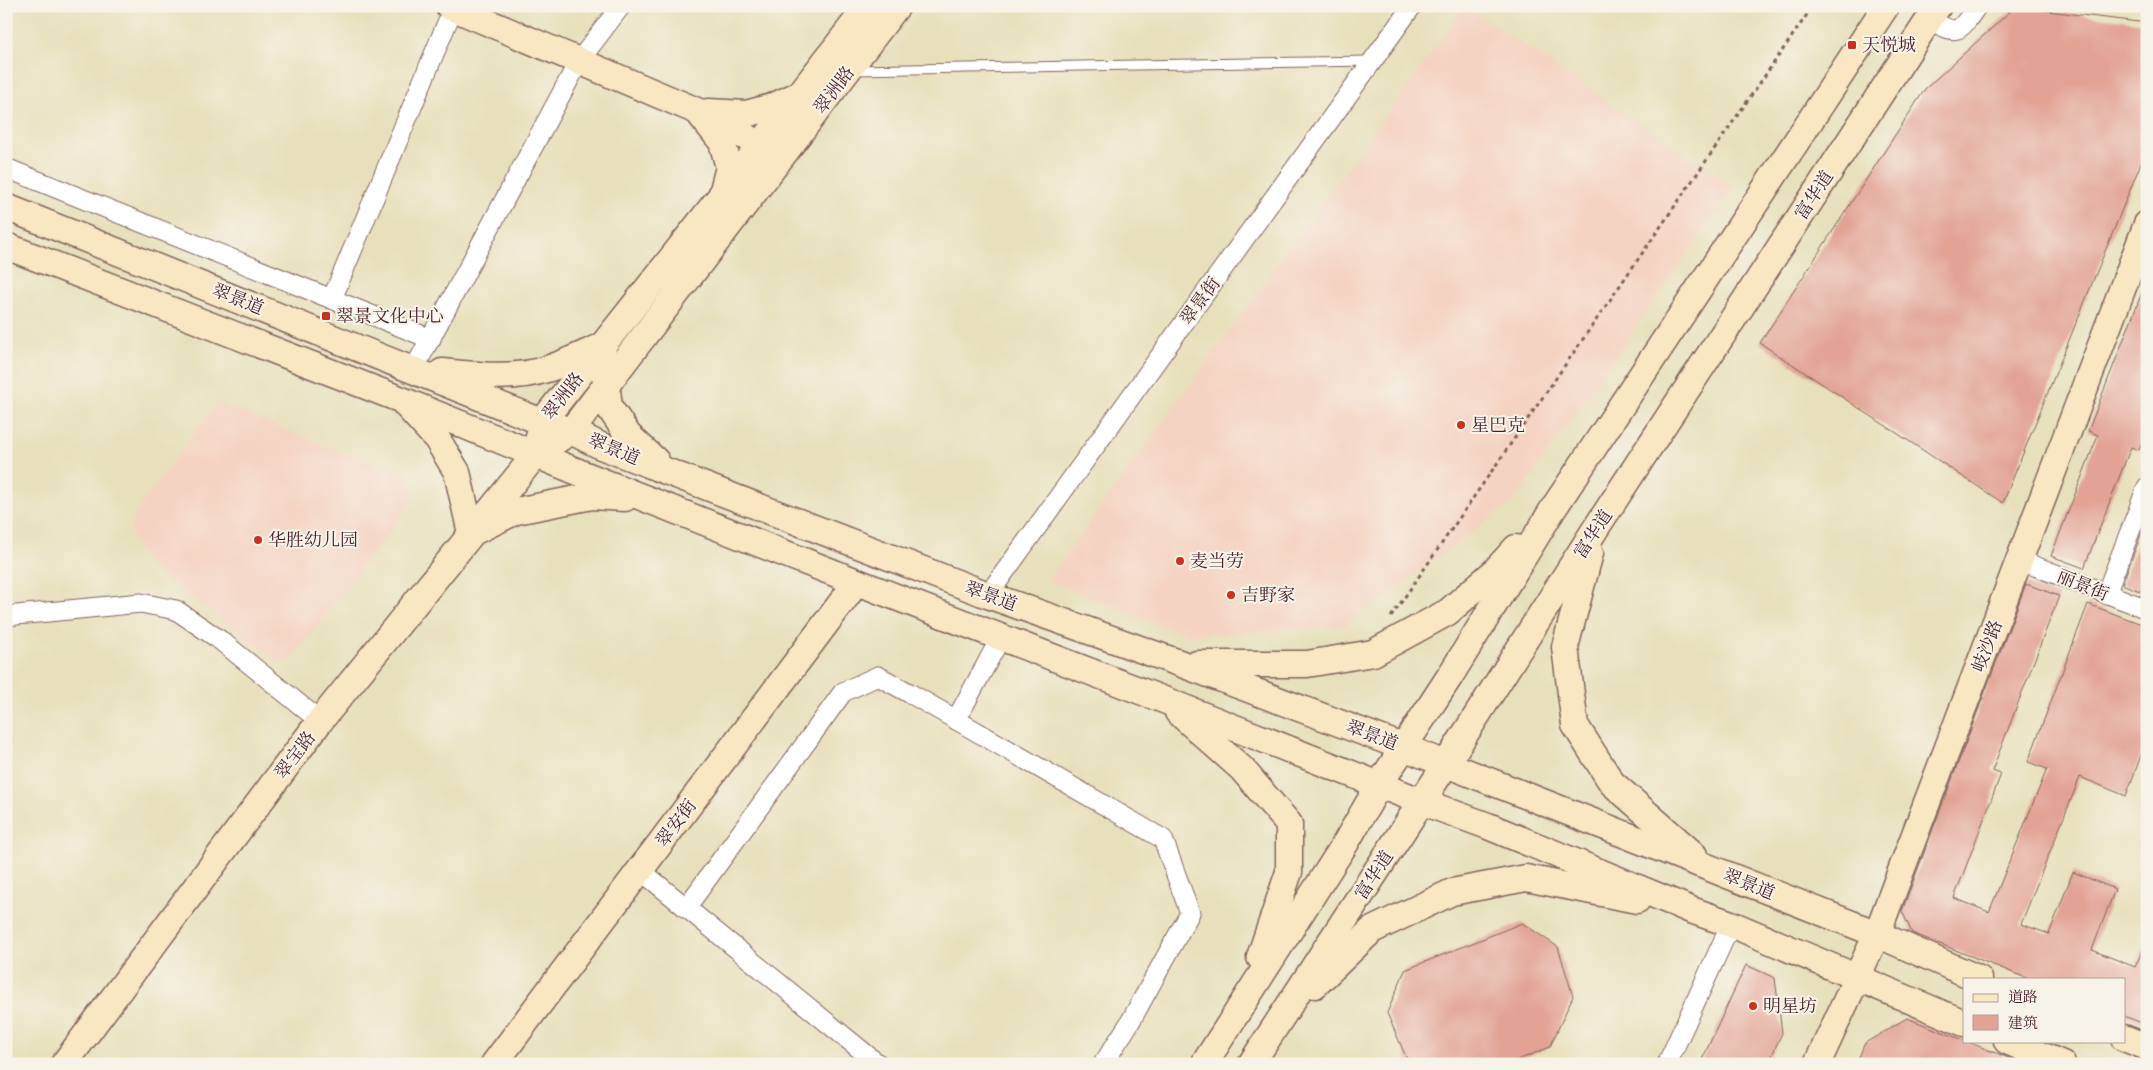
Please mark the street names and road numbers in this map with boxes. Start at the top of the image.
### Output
street label: 翠洲路 [810,62,861,119]
street label: 富华道 [1791,167,1840,225]
street label: 翠景街 [1176,273,1226,330]
street label: 翠景道 [208,280,267,321]
street label: 翠洲路 [538,369,590,425]
street label: 翠景道 [584,429,643,472]
street label: 富华道 [1570,506,1619,564]
street label: 丽景街 [2053,566,2112,607]
street label: 翠景道 [961,577,1020,617]
street label: 岐沙路 [1968,617,2009,676]
street label: 翠景道 [1342,716,1401,757]
street label: 翠宝路 [271,727,322,784]
street label: 翠安街 [652,795,703,852]
street label: 富华道 [1351,847,1400,905]
street label: 翠景道 [1719,865,1778,906]

